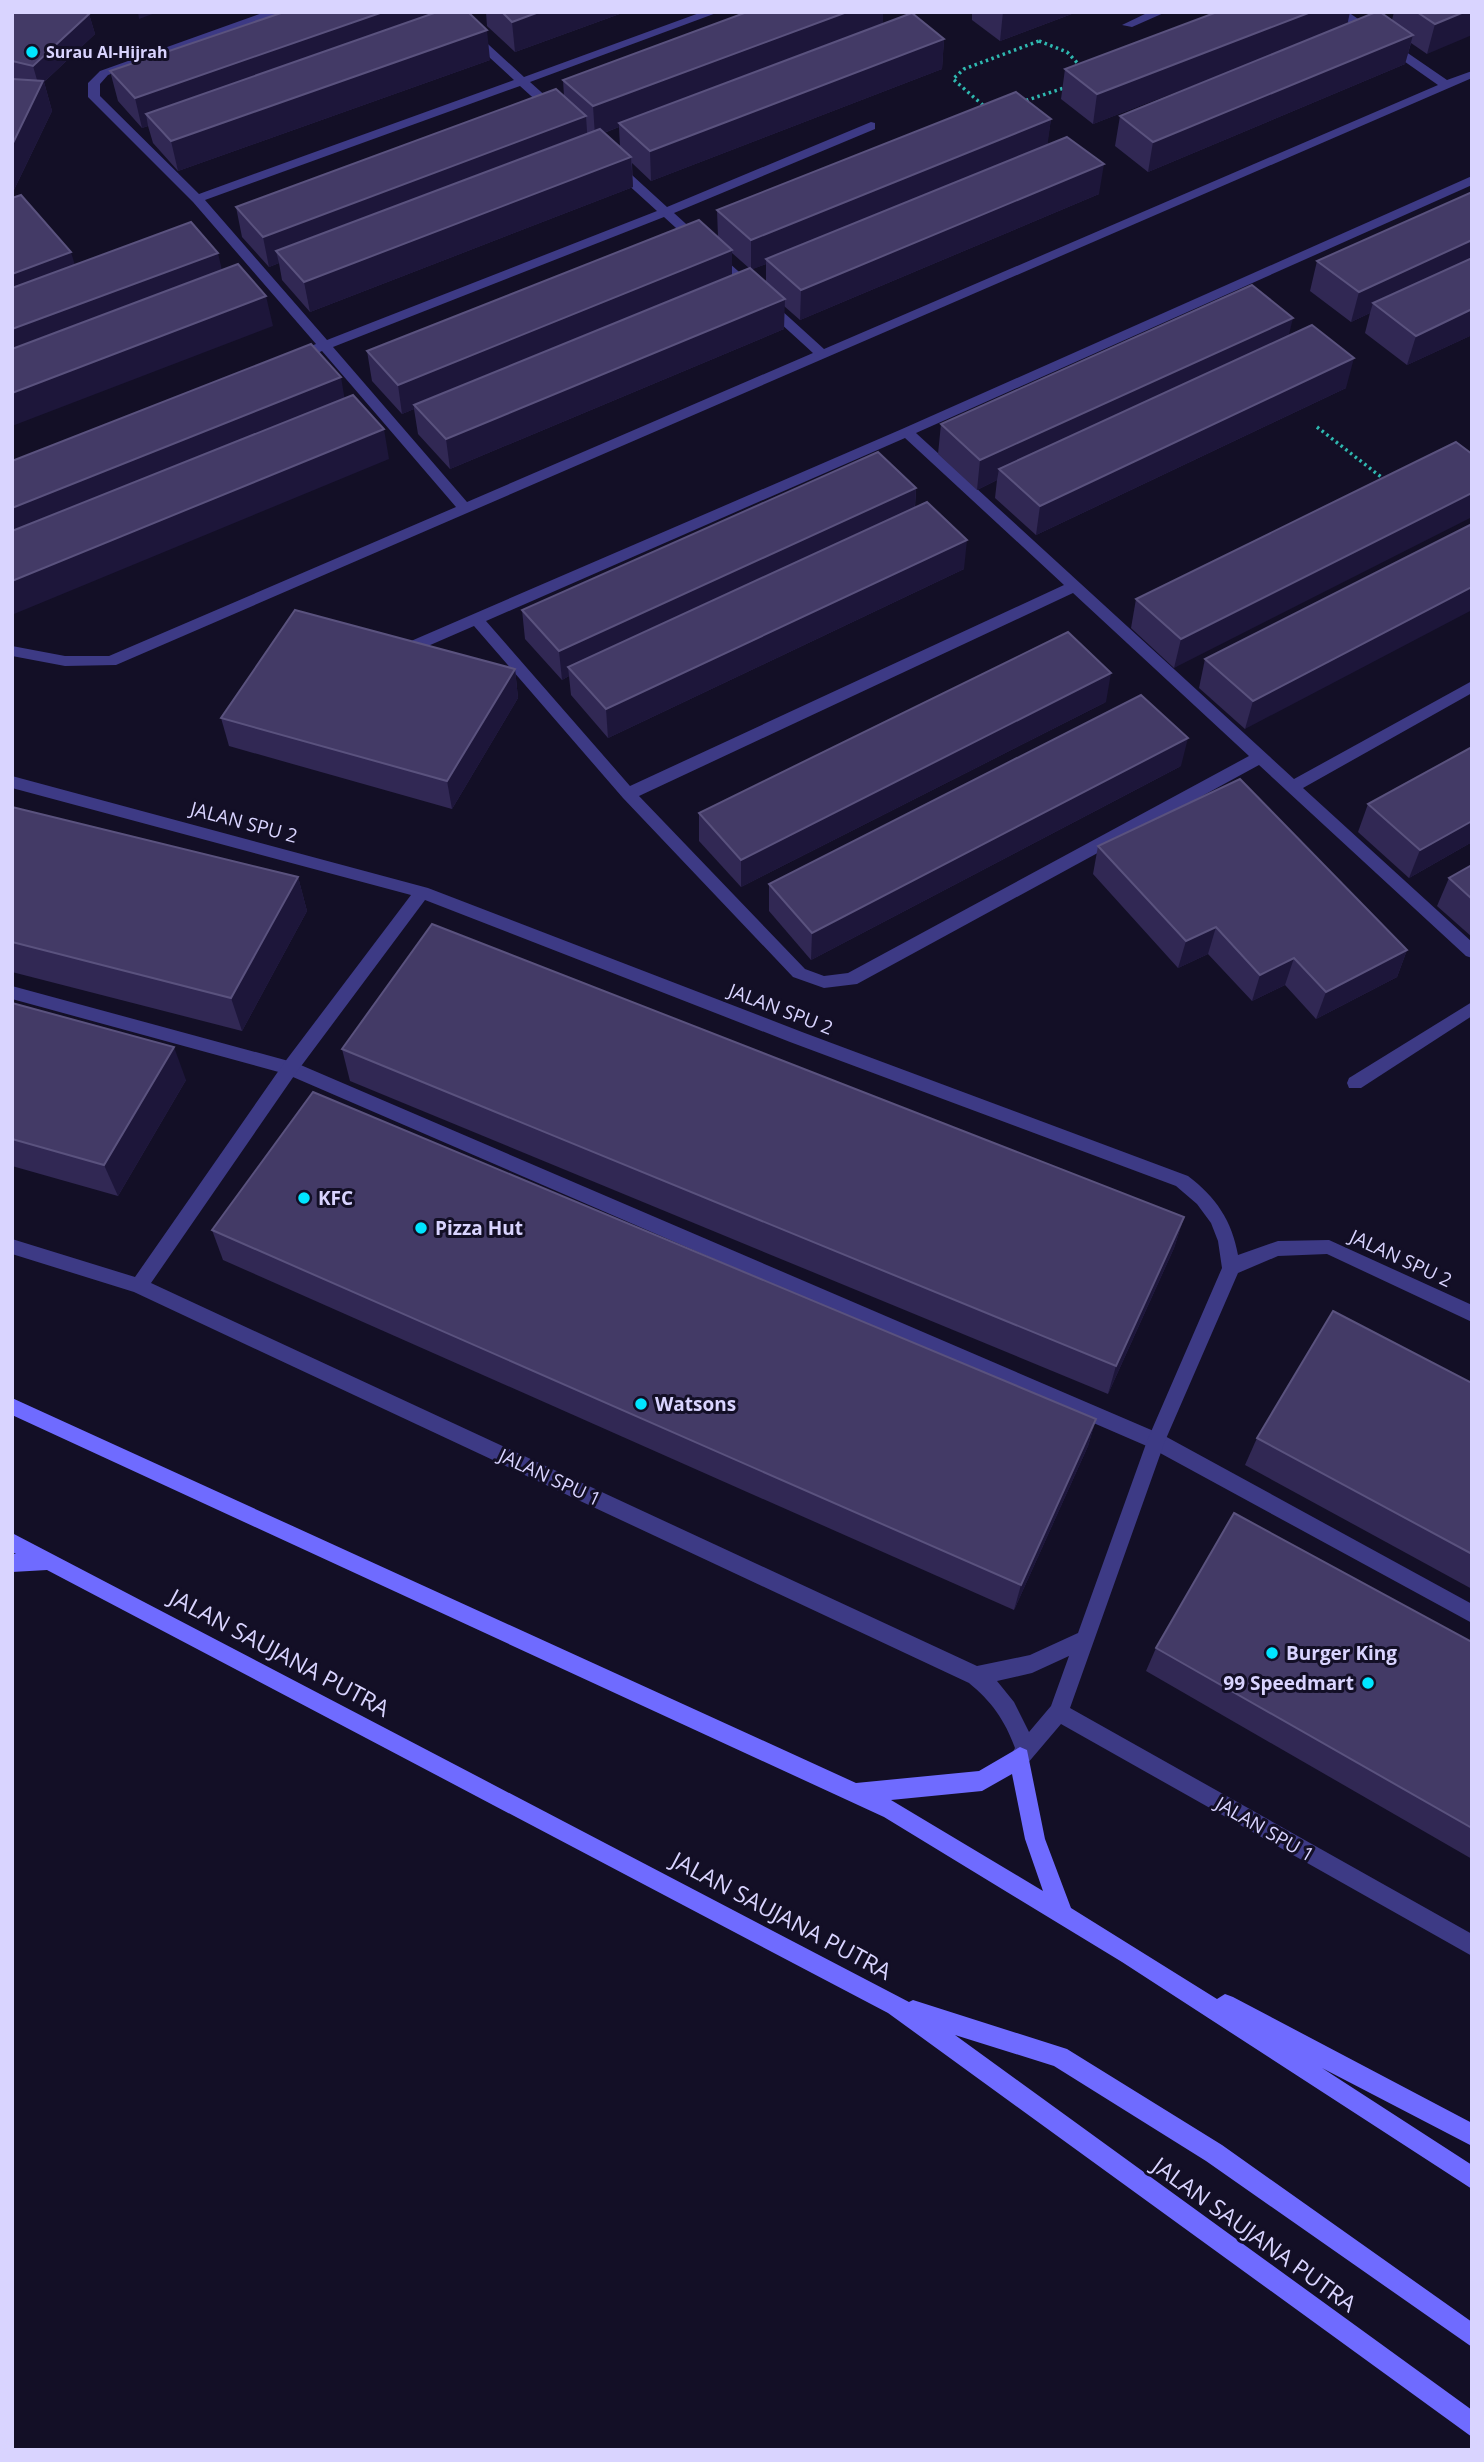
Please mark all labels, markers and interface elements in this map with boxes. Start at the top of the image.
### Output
place label: Surau Al-Hijrah [46,41,167,63]
marker: Surau Al-Hijrah [24,44,40,60]
street label: JALAN SPU 2 [186,795,300,849]
street label: JALAN SPU 2 [723,976,837,1041]
place label: KFC [318,1185,353,1211]
marker: KFC [296,1190,312,1206]
place label: Pizza Hut [435,1215,523,1241]
marker: Pizza Hut [413,1220,429,1236]
street label: JALAN SPU 2 [1344,1222,1456,1293]
place label: Watsons [655,1391,736,1417]
marker: Watsons [633,1396,649,1412]
street label: JALAN SPU 1 [493,1441,605,1512]
street label: JALAN SAUJANA PUTRA [163,1579,396,1724]
place label: Burger King [1286,1640,1397,1666]
marker: Burger King [1264,1645,1280,1661]
place label: 99 Speedmart [1223,1670,1354,1696]
marker: 99 Speedmart [1360,1675,1376,1691]
street label: JALAN SPU 1 [1209,1789,1319,1868]
street label: JALAN SAUJANA PUTRA [665,1842,898,1987]
street label: JALAN SAUJANA PUTRA [1145,2148,1364,2319]

